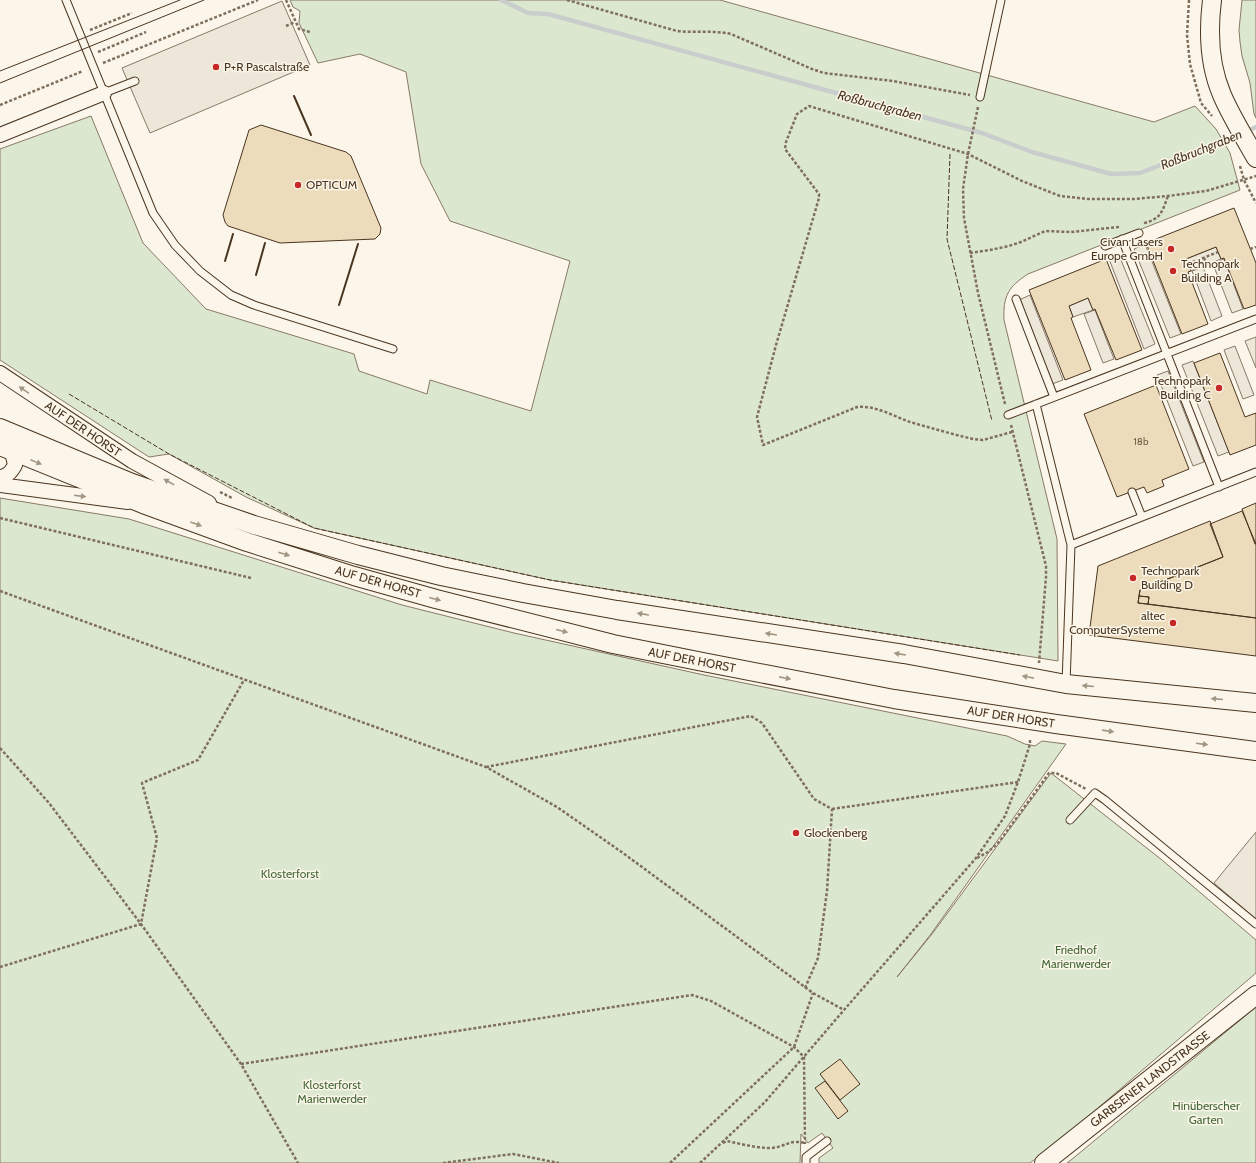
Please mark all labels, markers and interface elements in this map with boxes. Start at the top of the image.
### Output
place label: P+R Pascalstraße [224,59,309,74]
marker: P+R Pascalstraße [211,62,221,72]
water label: Roßbruchgraben [836,86,924,124]
water label: Roßbruchgraben [1158,125,1244,173]
place label: OPTICUM [306,177,358,192]
marker: OPTICUM [293,180,303,190]
place label: Civan Lasers Europe GmbH [1091,234,1163,263]
marker: Civan Lasers Europe GmbH [1166,244,1176,254]
place label: Technopark Building A [1181,256,1240,285]
marker: Technopark Building A [1168,266,1178,276]
place label: Technopark Building C [1153,373,1212,402]
marker: Technopark Building C [1214,383,1224,393]
one-way arrow [18,386,30,393]
street label: AUF DER HORST [42,398,125,460]
house number: 18b [1134,435,1149,448]
one-way arrow [30,459,42,465]
one-way arrow [163,478,175,485]
one-way arrow [74,493,86,499]
one-way arrow [191,521,203,527]
one-way arrow [279,551,291,557]
street label: AUF DER HORST [334,562,423,601]
place label: Technopark Building D [1141,563,1200,592]
marker: Technopark Building D [1128,573,1138,583]
one-way arrow [430,596,442,602]
place label: altec ComputerSysteme [1069,608,1166,637]
one-way arrow [637,611,649,617]
marker: altec ComputerSysteme [1168,618,1178,628]
one-way arrow [556,628,568,634]
one-way arrow [765,631,777,637]
street label: AUF DER HORST [647,644,738,675]
one-way arrow [894,651,906,657]
one-way arrow [1022,674,1034,680]
one-way arrow [778,675,791,681]
one-way arrow [1082,683,1094,690]
one-way arrow [1211,696,1223,702]
street label: AUF DER HORST [966,702,1057,731]
one-way arrow [1102,728,1114,734]
one-way arrow [1196,741,1208,747]
place label: Glockenberg [804,825,868,840]
marker: Glockenberg [791,828,801,838]
park label: Klosterforst [261,866,319,881]
park label: Friedhof Marienwerder [1041,942,1111,971]
street label: GARBSENER LANDSTRASSE [1087,1027,1213,1130]
park label: Klosterforst Marienwerder [297,1077,367,1106]
park label: Hinüberscher Garten [1172,1098,1240,1127]

